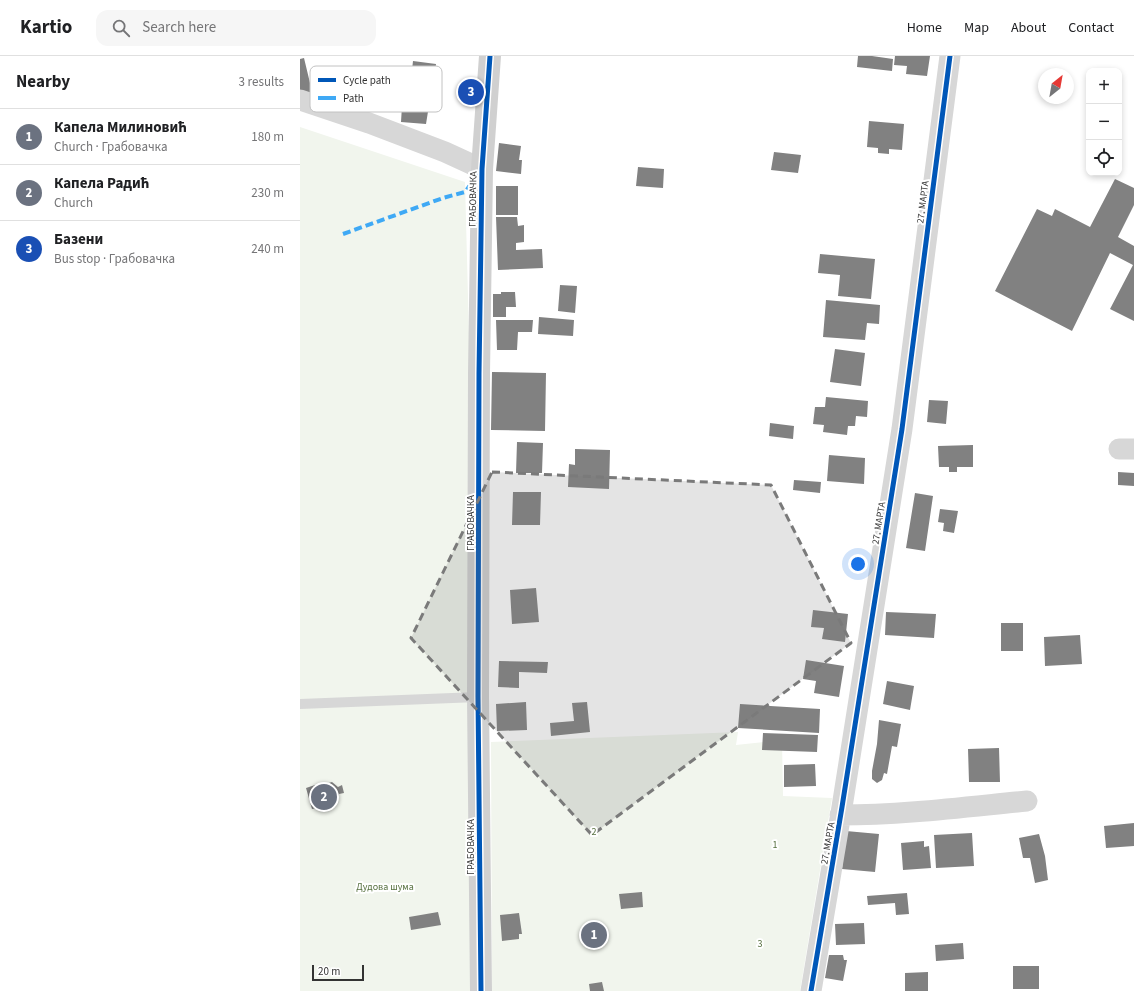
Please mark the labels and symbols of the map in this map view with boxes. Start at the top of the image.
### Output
legend [310,66,442,112]
north arrow [1038,68,1074,104]
text: Cycle path [343,73,391,88]
pin: 3 [458,77,484,107]
text: Path [343,91,364,106]
street label: ГРАБОВАЧКА [466,170,480,227]
street label: 27. МАРТА [913,179,933,224]
street label: ГРАБОВАЧКА [464,495,478,551]
street label: 27. МАРТА [869,500,889,545]
your location [848,554,868,574]
pin: 2 [311,782,337,812]
street label: ГРАБОВАЧКА [464,819,478,875]
street label: 27. МАРТА [817,820,839,866]
park label: 2 [592,825,597,839]
park label: 1 [773,838,778,852]
park label: Дудова шума [356,880,414,894]
pin: 1 [581,920,607,950]
park label: 3 [758,937,763,951]
scale bar [312,963,364,982]

